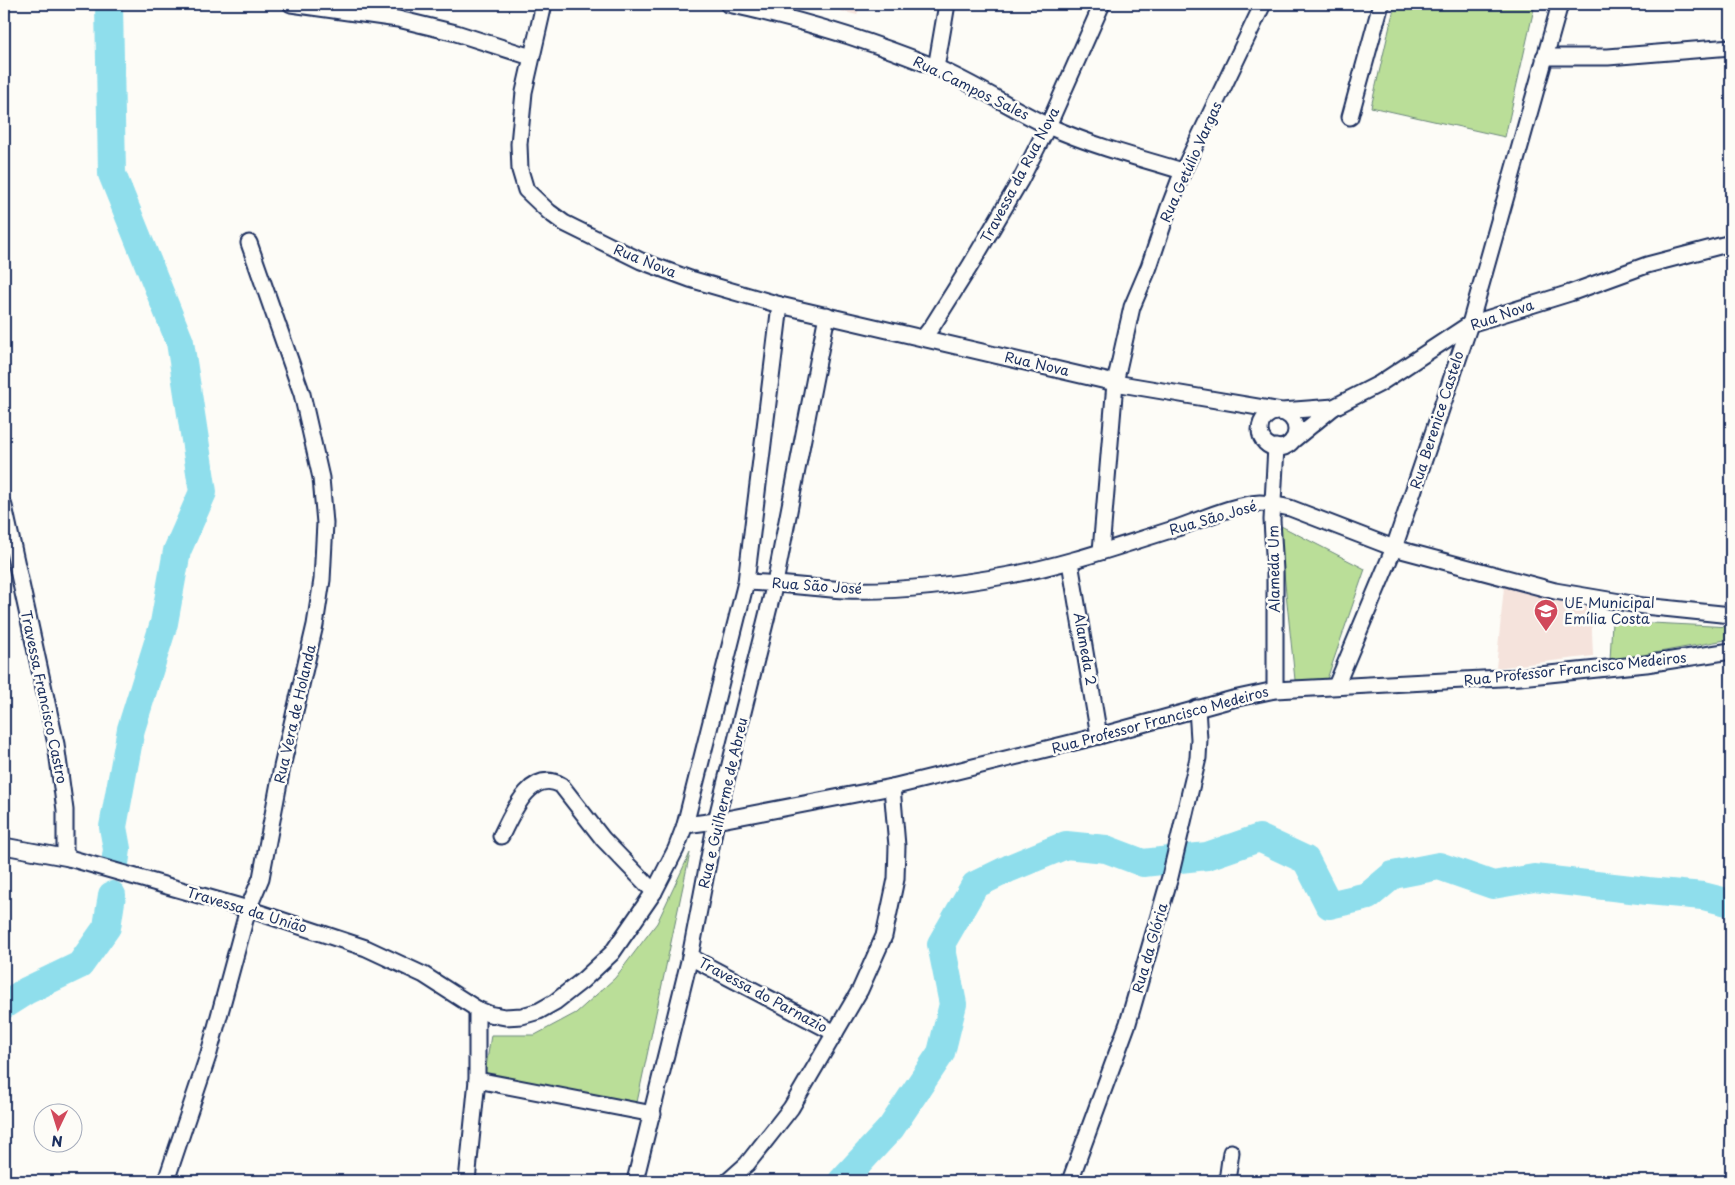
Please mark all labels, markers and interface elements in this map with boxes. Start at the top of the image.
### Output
street label: Rua Campos Sales [910,50,1033,125]
street label: Rua Getúlio Vargas [1154,98,1227,226]
street label: Travessa da Rua Nova [975,103,1065,246]
street label: Rua Nova [611,238,680,283]
street label: Rua Nova [1467,294,1537,335]
street label: Rua Nova [1003,346,1072,381]
street label: Rua Berenice Castelo [1404,348,1469,491]
street label: Rua São José [1167,495,1259,540]
street label: Alameda Um [1262,525,1285,613]
street label: Rua São José [771,572,863,599]
place label: UE Municipal Emília Costa [1564,592,1655,629]
school or university icon: UE Municipal Emília Costa [1533,598,1559,632]
street label: Travessa Francisco Castro [16,608,73,786]
street label: Alameda 2 [1069,611,1102,687]
street label: Rua Vera de Holanda [268,642,321,785]
street label: Rua Professor Francisco Medeiros [1463,646,1687,691]
street label: Rua Professor Francisco Medeiros [1049,680,1271,759]
street label: Rua e Guilherme de Abreu [693,715,752,890]
street label: Travessa da União [184,881,310,938]
street label: Rua da Glória [1127,900,1172,995]
street label: Travessa do Parnazio [695,952,832,1038]
north arrow [32,1102,82,1152]
text: N [51,1131,63,1152]

